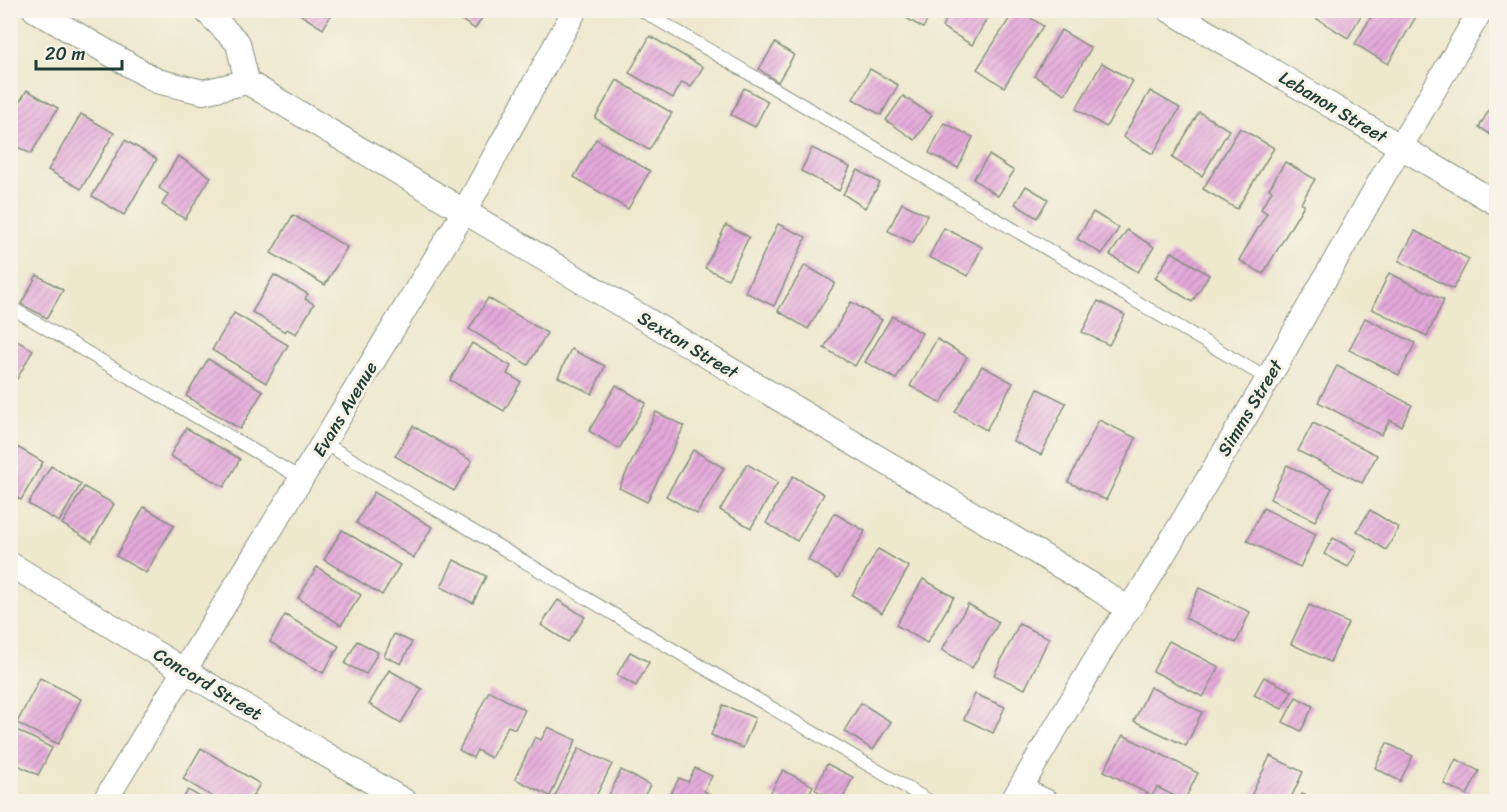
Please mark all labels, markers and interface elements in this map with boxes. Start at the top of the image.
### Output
scale bar [36,33,122,71]
text: 20 m [45,38,85,70]
street label: Lebanon Street [1273,62,1394,152]
street label: Sexton Street [631,302,745,388]
street label: Simms Street [1208,353,1292,463]
street label: Evans Avenue [304,355,386,463]
street label: Concord Street [147,639,269,729]

